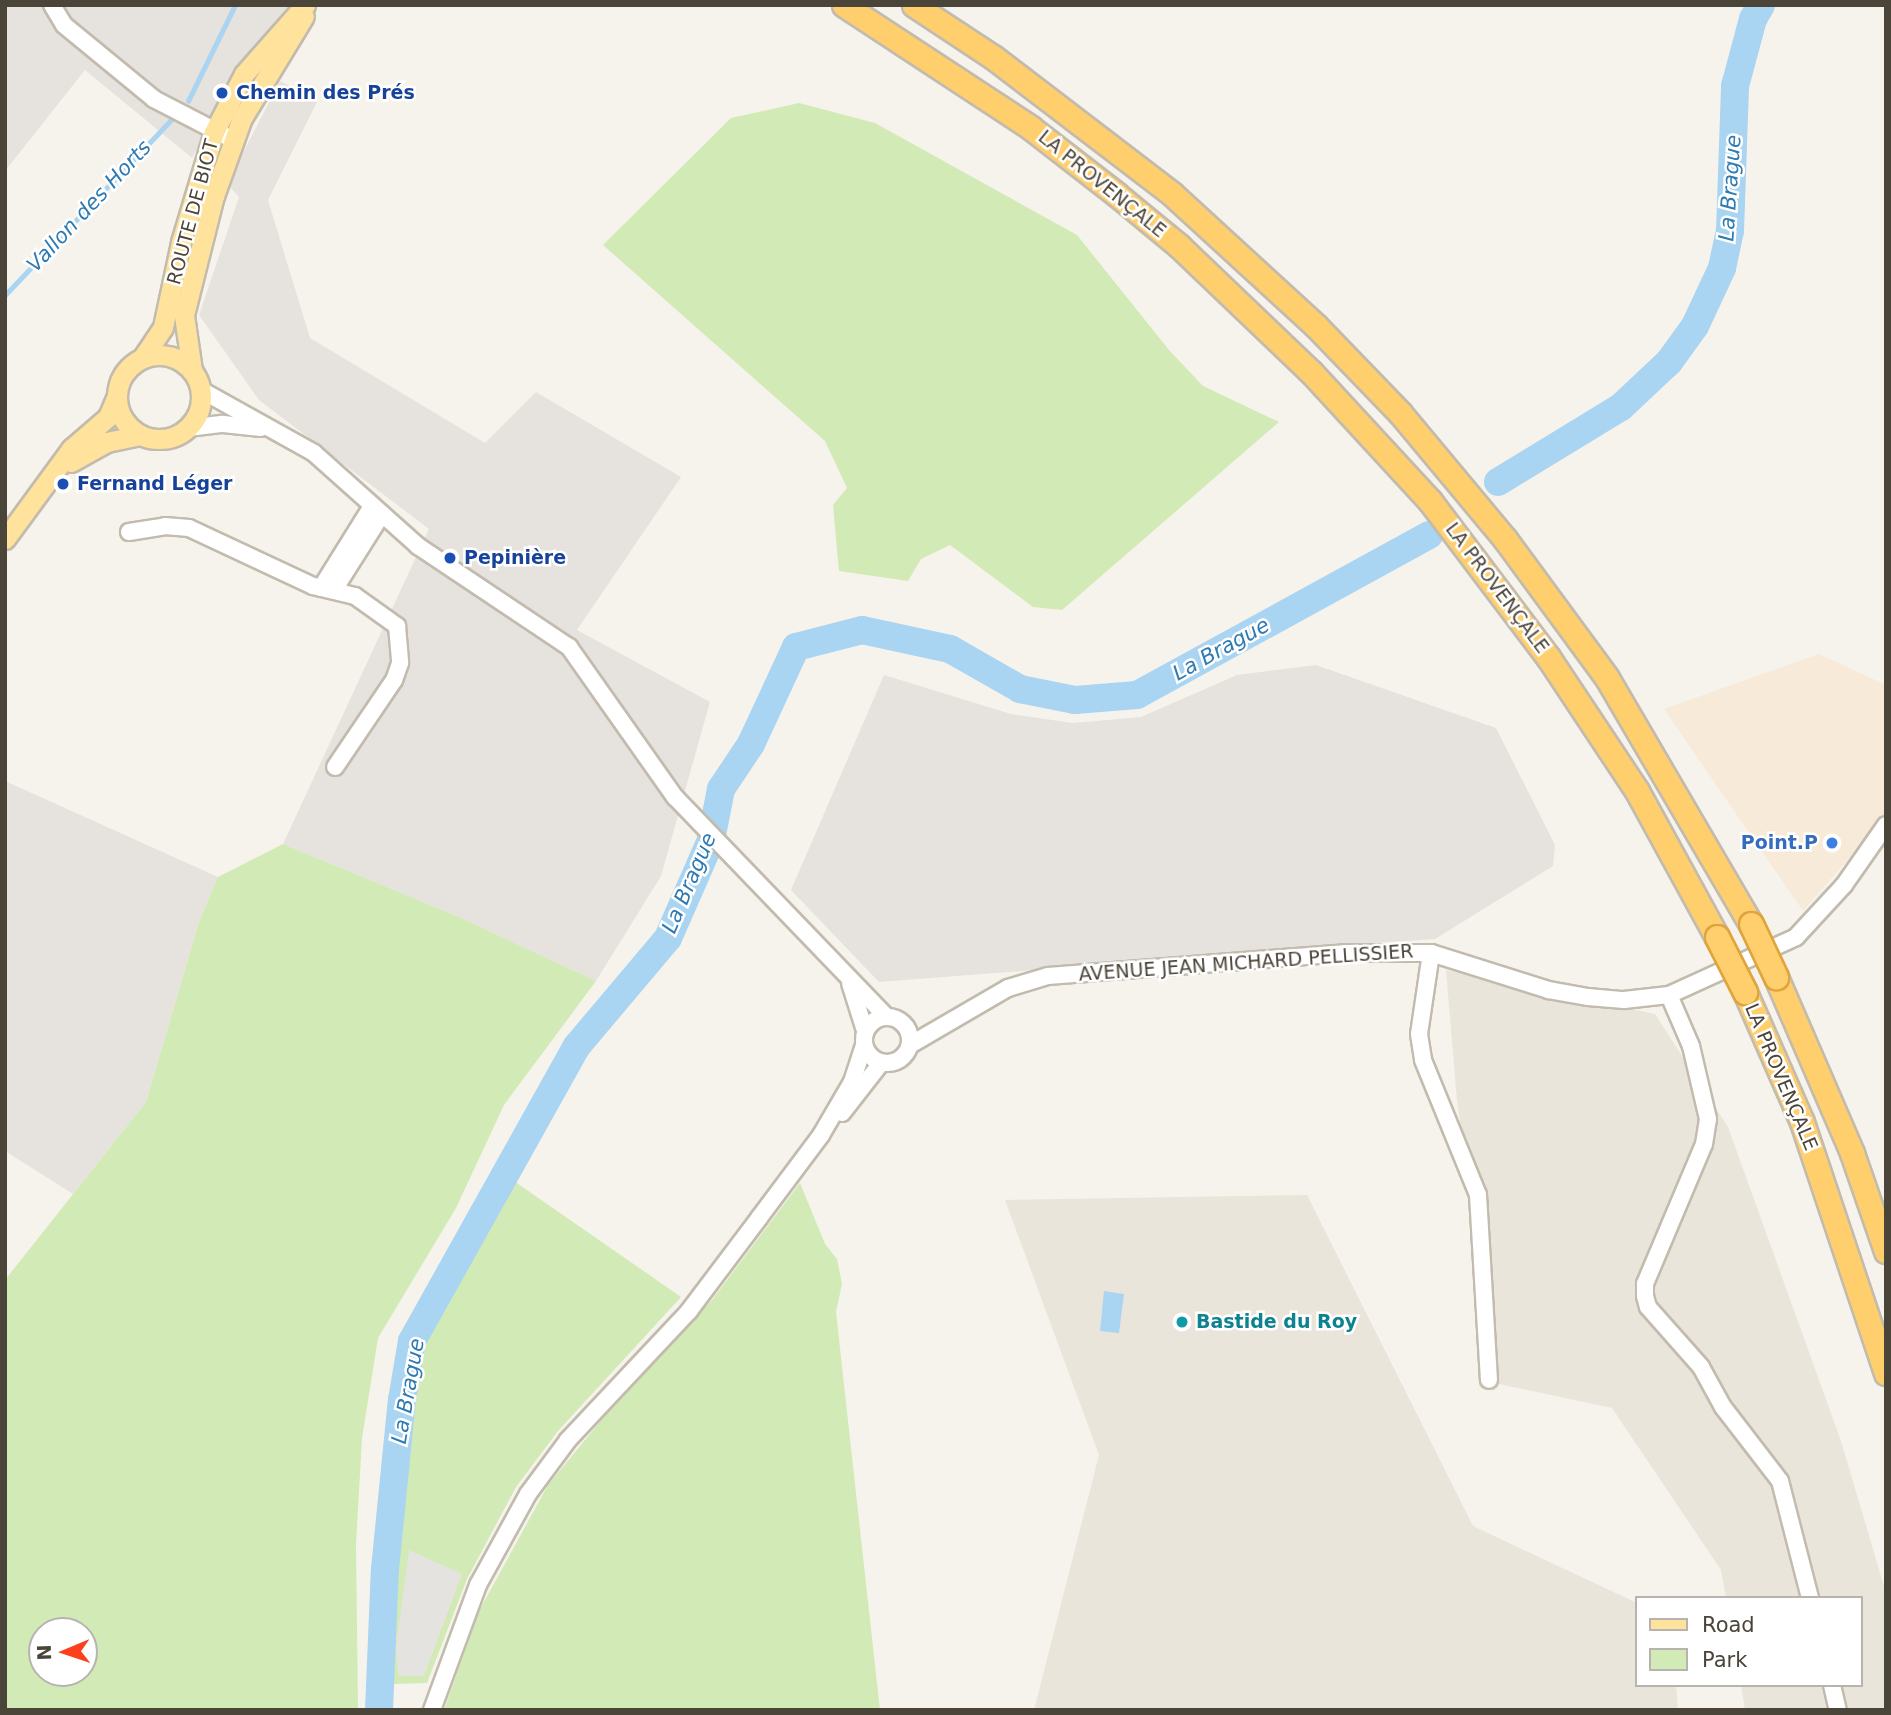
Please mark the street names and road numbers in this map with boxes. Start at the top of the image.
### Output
street label: LA PROVENÇALE [1034,126,1170,242]
street label: ROUTE DE BIOT [163,137,223,287]
street label: LA PROVENÇALE [1441,518,1553,658]
street label: AVENUE JEAN MICHARD PELLISSIER [1078,940,1414,986]
street label: LA PROVENÇALE [1740,1000,1822,1154]

